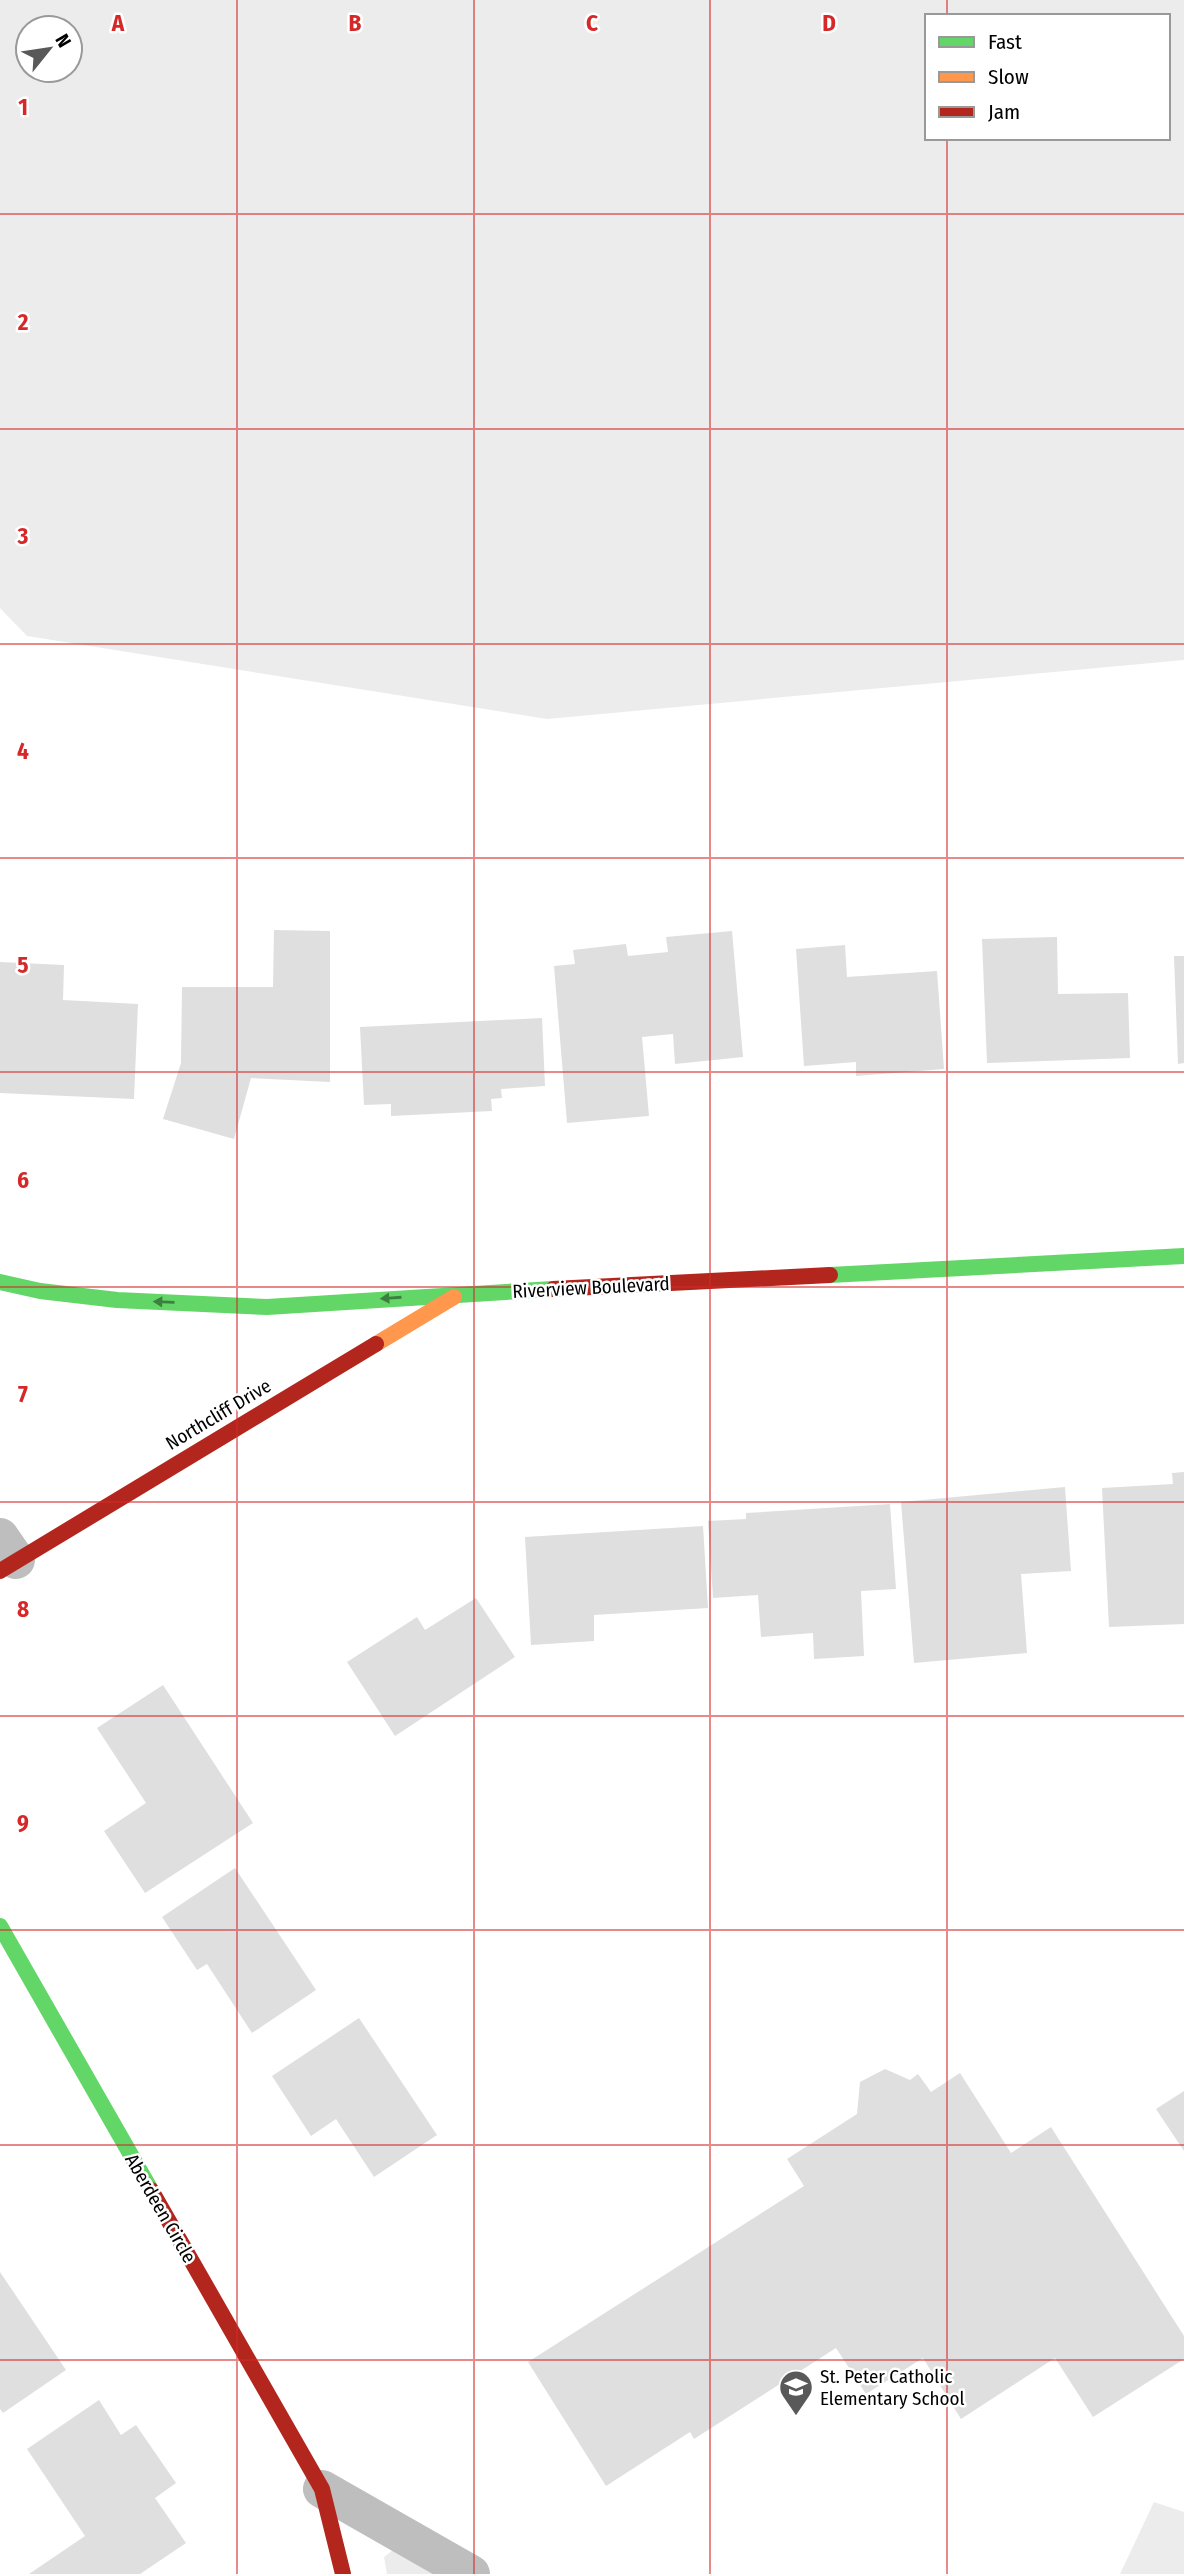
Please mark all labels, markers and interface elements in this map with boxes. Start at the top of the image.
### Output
text: A [111,9,125,37]
text: B [349,9,362,37]
text: C [586,9,598,37]
text: D [822,9,836,37]
north arrow [14,14,84,84]
legend [925,14,1170,140]
text: Fast [988,29,1022,55]
text: N [50,30,76,51]
text: Slow [988,64,1029,90]
text: 1 [18,93,28,121]
text: Jam [988,99,1020,125]
text: 2 [17,308,29,336]
text: 3 [17,522,29,550]
text: 4 [17,737,29,765]
text: 5 [17,951,29,979]
text: 6 [17,1166,29,1194]
street label: Riverview Boulevard [512,1272,670,1303]
one-way arrow [379,1293,401,1304]
one-way arrow [152,1297,174,1308]
street label: Northcliff Drive [161,1374,275,1455]
text: 7 [18,1380,28,1408]
text: 8 [17,1595,29,1623]
text: 9 [17,1809,29,1837]
street label: Aberdeen Circle [120,2150,201,2267]
place label: St. Peter Catholic Elementary School [820,2365,965,2410]
school or university icon: St. Peter Catholic Elementary School [777,2368,815,2417]

